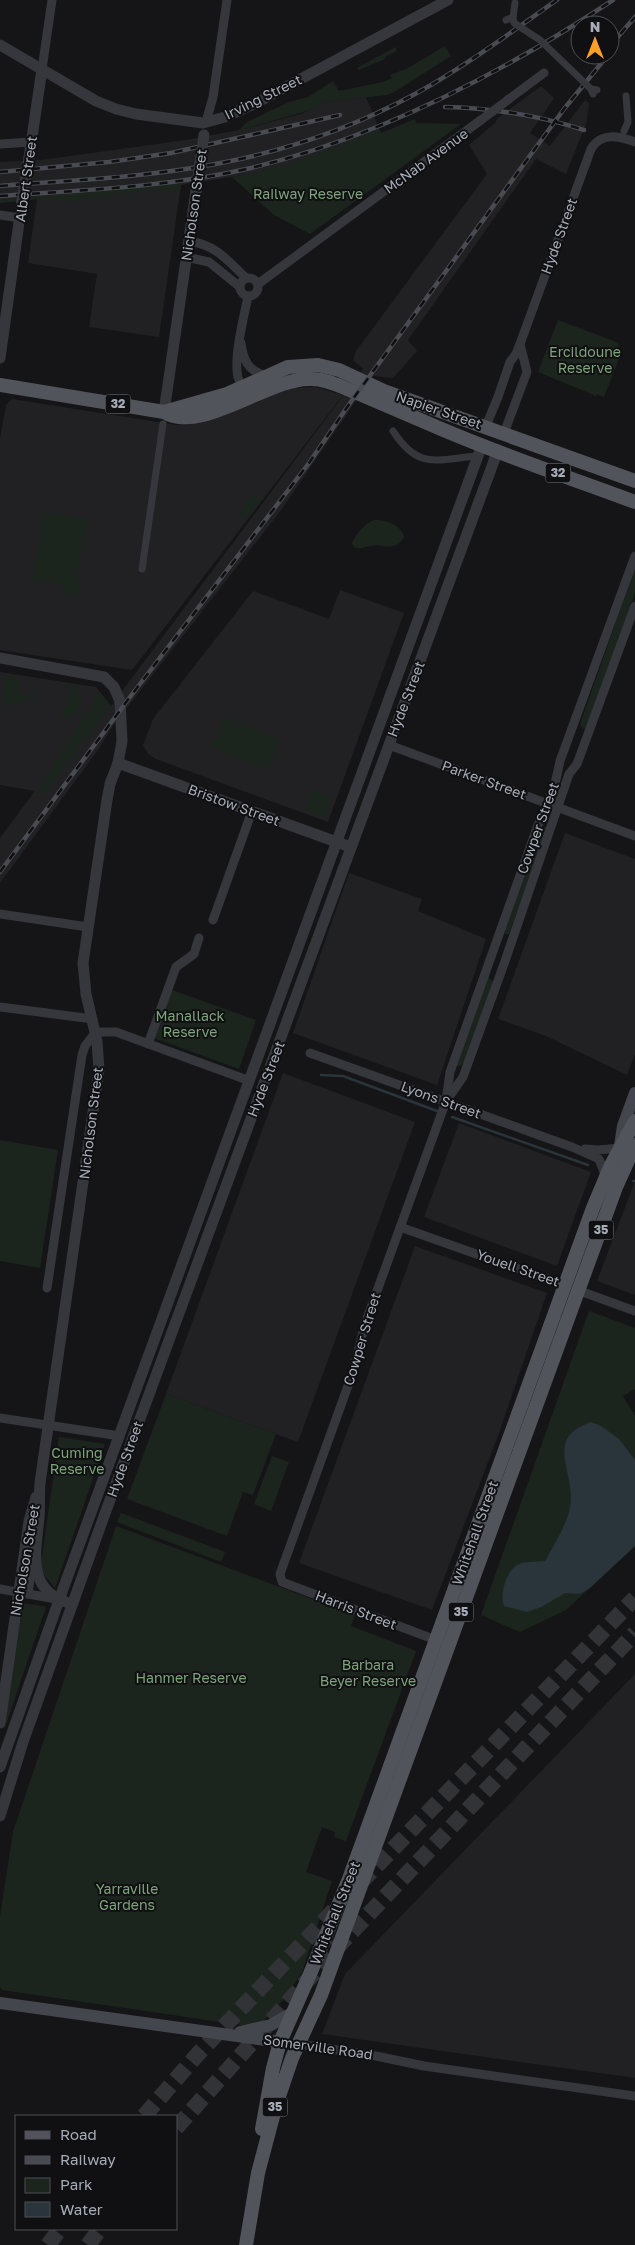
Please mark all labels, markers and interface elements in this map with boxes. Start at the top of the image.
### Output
north arrow [570,15,620,65]
text: N [590,18,600,35]
street label: Irving Street [221,70,304,123]
street label: McNab Avenue [380,124,471,197]
street label: Albert Street [11,135,40,223]
street label: Nicholson Street [177,148,210,262]
park label: Railway Reserve [253,185,363,202]
street label: Hyde Street [537,195,580,276]
park label: Ercildoune Reserve [549,343,621,376]
street label: Napier Street [394,387,484,432]
road number: 32 [106,394,130,414]
road number: 32 [546,463,570,482]
street label: Hyde Street [383,658,428,739]
street label: Parker Street [440,756,529,803]
street label: Bristow Street [186,780,282,829]
street label: Cowper Street [513,780,562,876]
park label: Manallack Reserve [156,1007,225,1040]
street label: Hyde Street [243,1038,288,1119]
street label: Nicholson Street [75,1066,106,1180]
street label: Lyons Street [399,1077,483,1122]
road number: 35 [588,1220,614,1240]
street label: Youell Street [474,1245,562,1290]
street label: Cowper Street [339,1290,384,1387]
street label: Hyde Street [103,1418,146,1499]
park label: Cuming Reserve [50,1444,104,1477]
street label: Whitehall Street [448,1478,501,1587]
street label: Nicholson Street [6,1503,43,1617]
street label: Harris Street [313,1586,399,1633]
road number: 35 [448,1602,474,1621]
park label: Barbara Beyer Reserve [320,1656,416,1689]
park label: Hanmer Reserve [135,1669,247,1686]
street label: Whitehall Street [306,1859,363,1967]
park label: Yarraville Gardens [96,1880,158,1913]
street label: Somerville Road [262,2030,374,2063]
road number: 35 [262,2098,288,2116]
legend [15,2115,178,2230]
text: Road [60,2125,97,2143]
text: Railway [60,2150,116,2168]
text: Park [60,2175,93,2193]
text: Water [60,2200,103,2218]

